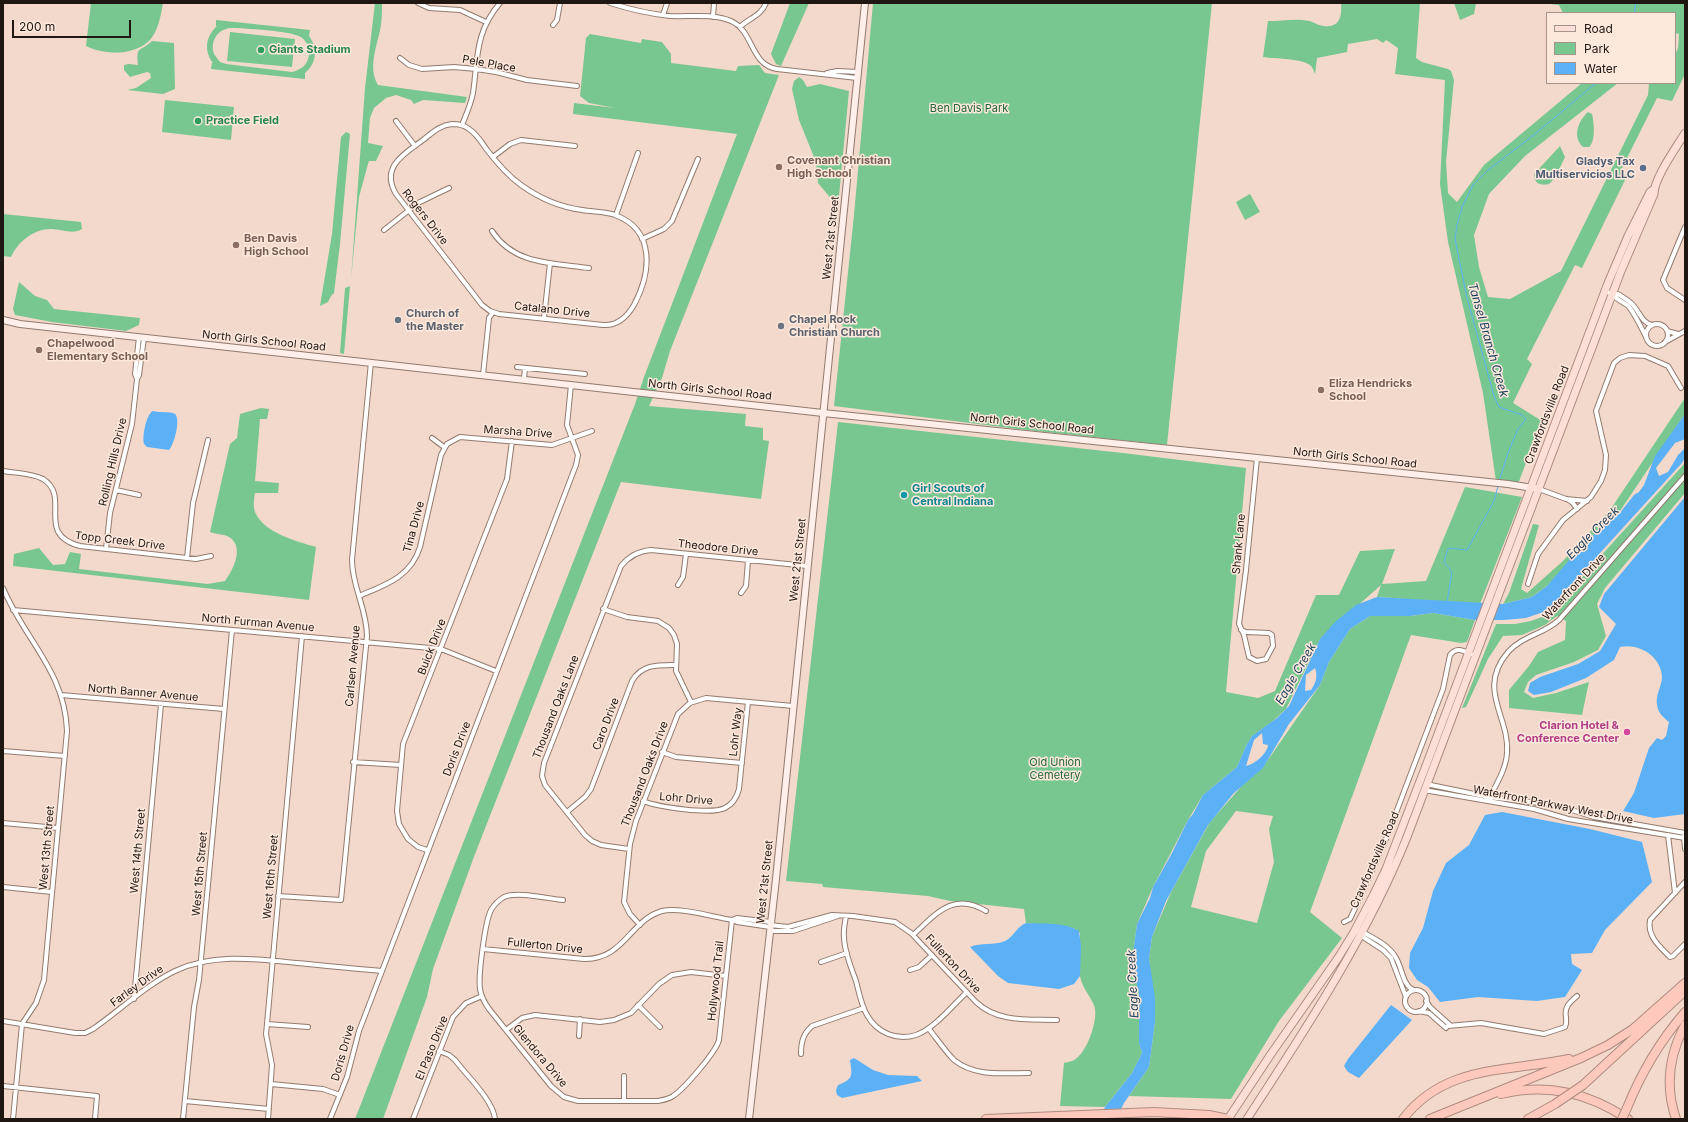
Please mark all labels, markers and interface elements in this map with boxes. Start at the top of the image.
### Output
scale bar [14,12,133,38]
legend [1546,12,1676,84]
text: 200 m [19,19,55,34]
text: Road [1584,21,1613,36]
text: Park [1584,41,1610,56]
place label: Giants Stadium [269,43,351,57]
marker: Giants Stadium [256,45,266,55]
street label: Pele Place [461,53,517,75]
text: Water [1584,61,1617,76]
park label: Ben Davis Park [930,102,1008,116]
place label: Practice Field [206,114,279,128]
marker: Practice Field [193,116,203,126]
place label: Covenant Christian High School [787,154,890,180]
place label: Gladys Tax Multiservicios LLC [1536,155,1635,181]
marker: Covenant Christian High School [774,162,784,172]
marker: Gladys Tax Multiservicios LLC [1638,163,1648,173]
street label: Rogers Drive [399,187,451,247]
street label: West 21st Street [820,196,842,280]
place label: Ben Davis High School [244,232,309,258]
marker: Ben Davis High School [231,240,241,250]
water label: Tansel Branch Creek [1465,281,1511,399]
street label: Catalano Drive [513,299,591,321]
place label: Church of the Master [406,307,464,333]
place label: Chapel Rock Christian Church [789,313,880,339]
marker: Church of the Master [393,315,403,325]
marker: Chapel Rock Christian Church [776,321,786,331]
street label: North Girls School Road [201,328,327,354]
place label: Chapelwood Elementary School [47,337,148,363]
marker: Chapelwood Elementary School [34,345,44,355]
street label: Crawfordsville Road [1522,364,1572,466]
street label: North Girls School Road [647,377,773,403]
place label: Eliza Hendricks School [1329,377,1412,403]
marker: Eliza Hendricks School [1316,385,1326,395]
street label: North Girls School Road [969,411,1095,437]
street label: Rolling Hills Drive [96,417,130,507]
street label: Marsha Drive [483,423,553,441]
street label: North Girls School Road [1292,445,1418,471]
place label: Girl Scouts of Central Indiana [912,482,993,508]
marker: Girl Scouts of Central Indiana [899,490,909,500]
street label: Tina Drive [401,500,427,554]
water label: Eagle Creek [1564,504,1622,562]
street label: Shank Lane [1230,513,1248,575]
street label: West 21st Street [787,518,809,602]
street label: Topp Creek Drive [74,529,166,553]
street label: Theodore Drive [677,537,759,559]
street label: Waterfront Drive [1540,551,1608,623]
street label: North Furman Avenue [201,611,315,635]
street label: Buick Drive [415,617,449,677]
street label: Carlsen Avenue [343,625,363,707]
water label: Eagle Creek [1273,641,1319,707]
street label: Thousand Oaks Lane [530,653,582,761]
street label: North Banner Avenue [87,682,199,704]
street label: Caro Drive [590,696,622,752]
street label: Lohr Way [727,707,745,757]
street label: Thousand Oaks Drive [619,719,671,829]
place label: Clarion Hotel & Conference Center [1517,719,1619,745]
street label: Doris Drive [440,720,474,778]
marker: Clarion Hotel & Conference Center [1622,727,1632,737]
park label: Old Union Cemetery [1029,756,1081,782]
street label: Waterfront Parkway West Drive [1472,783,1634,827]
street label: Lohr Drive [659,790,713,808]
street label: West 13th Street [37,805,57,891]
street label: West 14th Street [128,808,148,894]
street label: Crawfordsville Road [1348,810,1402,910]
street label: West 15th Street [190,831,210,917]
street label: West 16th Street [261,834,281,920]
street label: West 21st Street [754,840,776,924]
street label: Fullerton Drive [922,932,984,996]
street label: Fullerton Drive [507,935,583,957]
street label: Hollywood Trail [705,940,727,1022]
water label: Eagle Creek [1124,949,1142,1019]
street label: Farley Drive [108,962,166,1010]
street label: El Paso Drive [413,1014,451,1082]
street label: Glendora Drive [510,1022,570,1090]
street label: Doris Drive [329,1023,357,1083]

